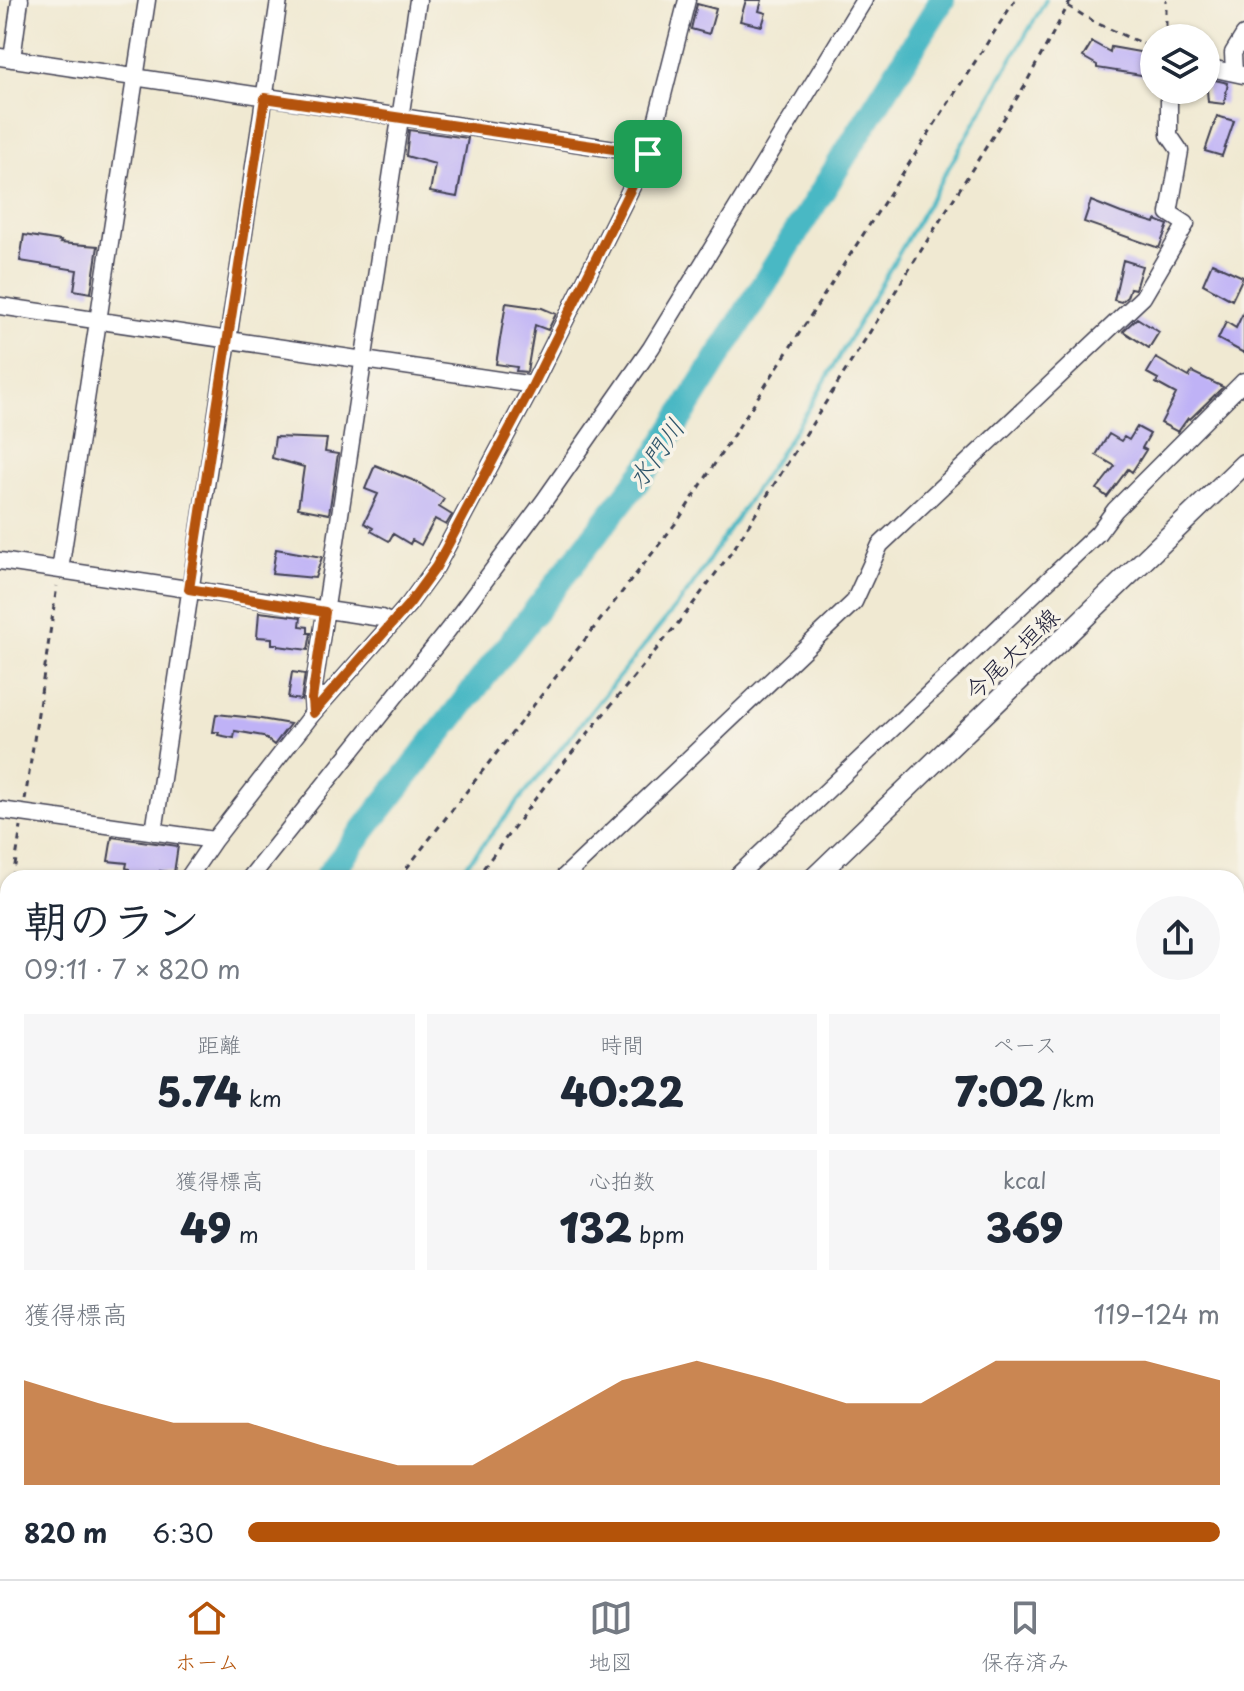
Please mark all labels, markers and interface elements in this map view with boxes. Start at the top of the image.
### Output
map controls [1140,24,1220,104]
button: layers [1140,24,1220,104]
pin [614,120,682,188]
icon: arrive [626,132,670,176]
water label: 水門川 [617,410,693,496]
street label: 今尾大垣線 [955,598,1067,708]
text: 朝のラン [24,886,200,952]
button: share [1136,896,1220,980]
text: 09:11 · 7 × 820 m [24,949,241,988]
text: 距離 [197,1027,241,1060]
text: 時間 [600,1027,644,1060]
text: ペース [992,1027,1057,1060]
text: 5.74 [157,1060,242,1121]
text: 40:22 [560,1060,684,1121]
text: 7:02 [955,1060,1046,1121]
text: km [242,1081,282,1114]
text: /km [1046,1081,1095,1114]
text: 獲得標高 [175,1163,263,1196]
text: 心拍数 [589,1163,655,1196]
text: kcal [1003,1163,1047,1196]
text: 49 [180,1196,231,1257]
text: 132 [559,1196,632,1257]
text: 369 [986,1196,1064,1257]
text: m [231,1217,259,1250]
text: bpm [632,1217,685,1250]
text: 獲得標高 [24,1294,128,1333]
text: 119–124 m [1094,1294,1220,1333]
text: 820 m [24,1513,107,1552]
text: 6:30 [152,1513,214,1552]
tab: ホーム [174,1596,240,1677]
tab: 地図 [589,1596,633,1677]
tab: 保存済み [981,1596,1070,1677]

